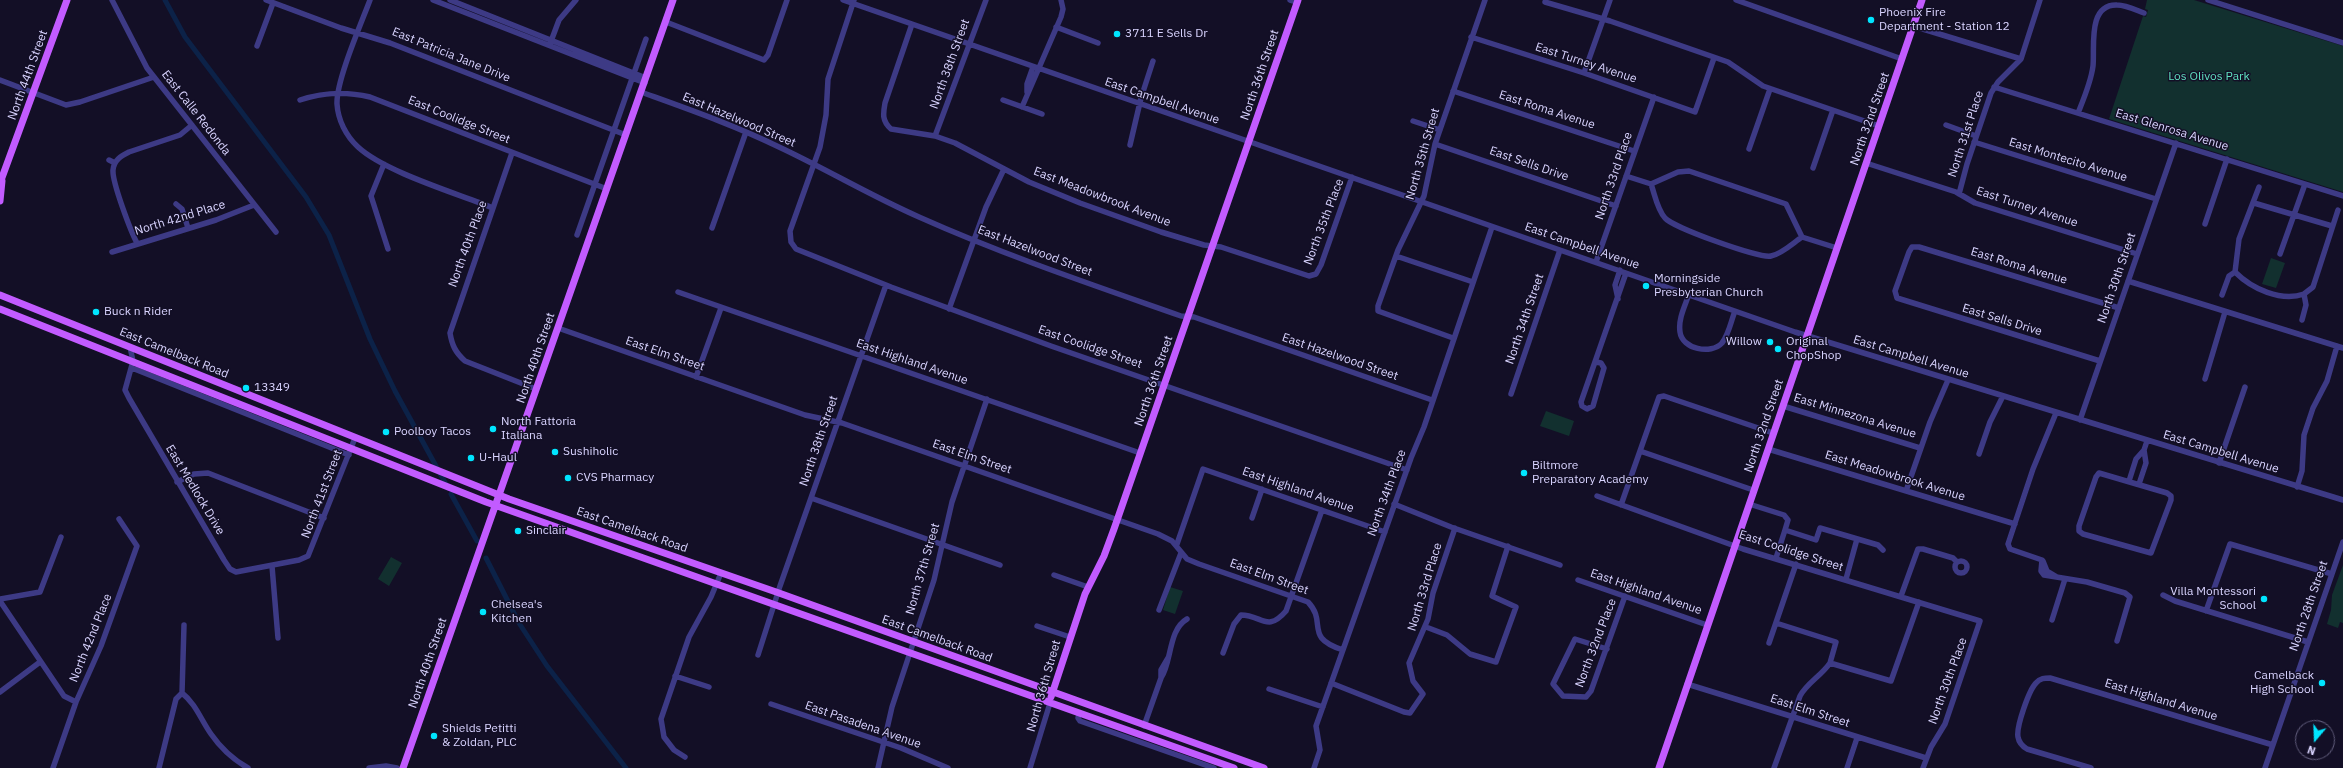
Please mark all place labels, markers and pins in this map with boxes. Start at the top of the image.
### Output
place label: Phoenix Fire Department - Station 12 [1879,6,2010,34]
marker: Phoenix Fire Department - Station 12 [1866,15,1876,25]
place label: 3711 E Sells Dr [1125,27,1208,41]
marker: 3711 E Sells Dr [1112,29,1122,39]
place label: Morningside Presbyterian Church [1654,272,1763,300]
marker: Morningside Presbyterian Church [1641,281,1651,291]
place label: Buck n Rider [104,305,172,319]
marker: Buck n Rider [91,307,101,317]
place label: Willow [1726,335,1762,349]
place label: Original ChopShop [1786,335,1841,363]
marker: Willow [1765,337,1775,347]
marker: Original ChopShop [1773,344,1783,354]
place label: 13349 [254,381,290,395]
marker: 13349 [241,383,251,393]
place label: North Fattoria Italiana [501,415,576,443]
marker: North Fattoria Italiana [488,424,498,434]
place label: Poolboy Tacos [394,425,471,439]
marker: Poolboy Tacos [381,427,391,437]
place label: Sushiholic [563,445,618,459]
marker: Sushiholic [550,447,560,457]
place label: U-Haul [479,451,517,465]
marker: U-Haul [466,453,476,463]
place label: Biltmore Preparatory Academy [1532,459,1648,487]
marker: Biltmore Preparatory Academy [1519,468,1529,478]
place label: CVS Pharmacy [576,471,654,485]
marker: CVS Pharmacy [563,473,573,483]
place label: Sinclair [526,524,566,538]
marker: Sinclair [513,526,523,536]
place label: Villa Montessori School [2170,585,2256,613]
marker: Villa Montessori School [2259,594,2269,604]
place label: Chelsea's Kitchen [491,598,543,626]
marker: Chelsea's Kitchen [478,607,488,617]
place label: Camelback High School [2250,669,2314,697]
marker: Camelback High School [2317,678,2327,688]
place label: Shields Petitti & Zoldan, PLC [442,722,517,750]
marker: Shields Petitti & Zoldan, PLC [429,731,439,741]

